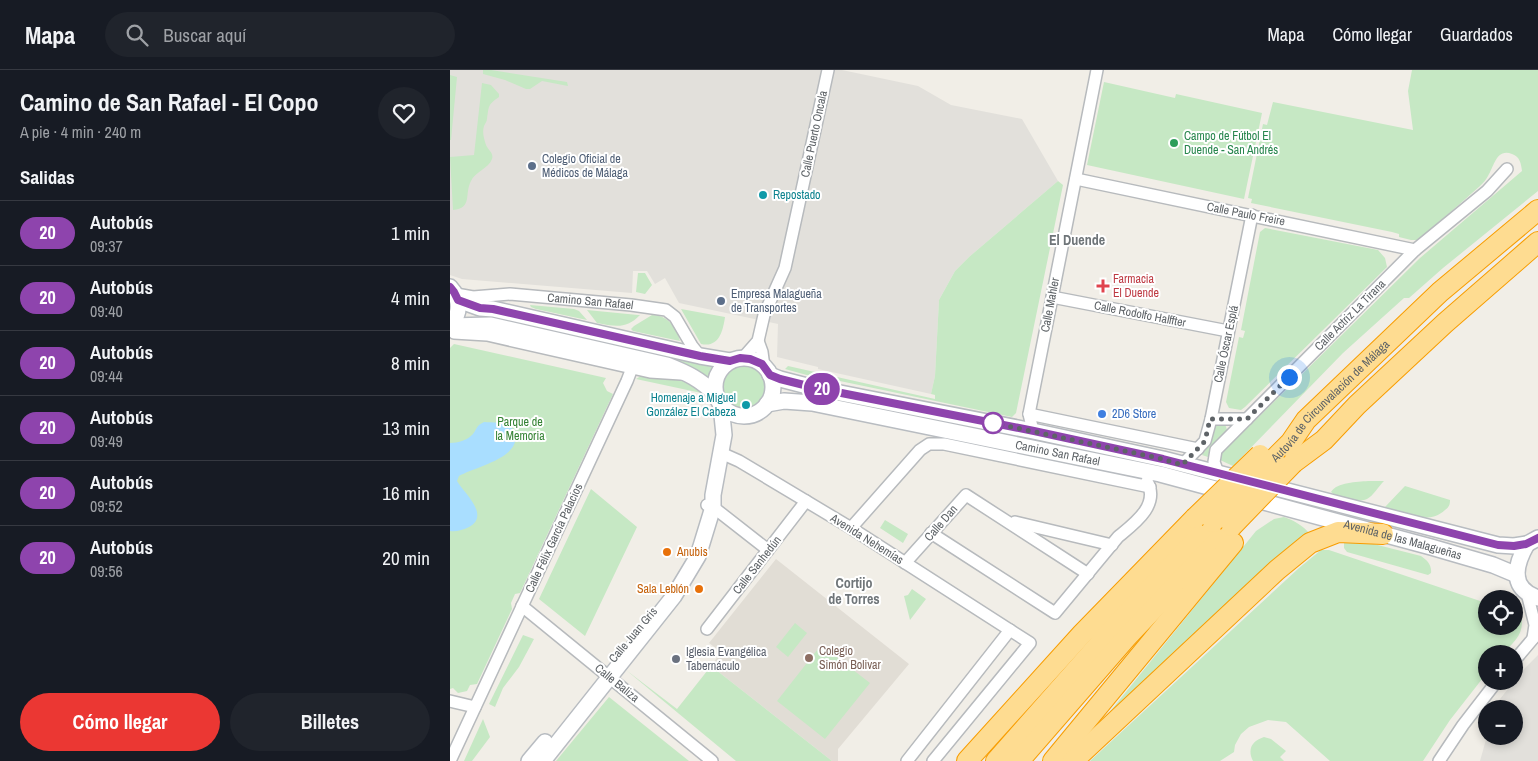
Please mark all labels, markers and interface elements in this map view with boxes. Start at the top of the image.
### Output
search box [105,12,455,57]
text: Mapa [25,19,75,51]
icon: search [123,21,151,49]
text: Buscar aquí [163,22,246,48]
text: Mapa [1267,22,1304,47]
text: Cómo llegar [1332,22,1412,47]
text: Guardados [1440,22,1513,47]
text: Camino de San Rafael - El Copo [20,86,319,118]
button: heart [378,87,430,139]
street label: Calle Puerto Oncala [797,89,831,179]
text: A pie · 4 min · 240 m [20,121,141,143]
place label: Campo de Fútbol El Duende - San Andrés [1184,128,1278,158]
marker: Campo de Fútbol El Duende - San Andrés [1168,137,1180,149]
place label: Colegio Oficial de Médicos de Málaga [542,151,628,181]
marker: Colegio Oficial de Médicos de Málaga [526,160,538,172]
text: Salidas [20,164,75,190]
place label: Repostado [773,187,821,203]
marker: Repostado [757,189,769,201]
street label: Calle Paulo Freire [1206,199,1286,229]
text: Autobús [90,209,153,235]
text: 20 [39,220,56,245]
text: 1 min [391,220,430,246]
district label: El Duende [1049,231,1105,249]
text: 09:37 [90,235,123,257]
place label: Farmacia El Duende [1113,271,1159,301]
text: Autobús [90,274,153,300]
street label: Calle Mahler [1037,276,1063,334]
street label: Calle Actriz La Tirana [1311,276,1389,354]
marker: Farmacia El Duende [1097,280,1109,292]
text: 20 [39,285,56,310]
text: 4 min [391,285,430,311]
place label: Empresa Malagueña de Transportes [731,286,822,316]
street label: Camino San Rafael [547,289,634,313]
marker: Empresa Malagueña de Transportes [715,295,727,307]
street label: Calle Rodolfo Halffter [1093,297,1188,331]
text: 09:40 [90,300,123,322]
street label: Calle Óscar Esplá [1210,303,1242,384]
street label: Autovía de Circunvalación de Málaga [1267,336,1393,466]
text: Autobús [90,339,153,365]
text: 20 [39,350,56,375]
text: 8 min [391,350,430,376]
text: 09:44 [90,365,123,387]
your location [1277,365,1302,390]
line badge: 20 [800,373,844,405]
text: 20 [814,376,830,401]
place label: Homenaje a Miguel González El Cabeza [646,390,737,420]
marker: Homenaje a Miguel González El Cabeza [740,399,752,411]
text: Autobús [90,404,153,430]
place label: 2D6 Store [1112,406,1156,422]
marker: 2D6 Store [1096,408,1108,420]
unlabelled marker [982,412,1004,434]
park label: Parque de la Memoria [495,414,545,444]
text: 20 [39,415,56,440]
text: 13 min [382,415,430,441]
text: 09:49 [90,430,123,452]
street label: Camino San Rafael [1014,437,1101,470]
text: Autobús [90,469,153,495]
text: 20 [39,480,56,505]
text: 16 min [382,480,430,506]
street label: Calle Félix García Palacios [522,481,586,595]
text: 09:52 [90,495,123,517]
street label: Calle Dan [921,501,961,545]
street label: Avenida Nehemías [826,510,907,568]
street label: Avenida de las Malagueñas [1341,516,1464,564]
street label: Calle Sanhedún [729,532,785,598]
text: Autobús [90,534,153,560]
place label: Anubis [676,544,708,560]
text: 20 [39,545,56,570]
text: 20 min [382,545,430,571]
marker: Anubis [661,546,673,558]
text: 09:56 [90,560,123,582]
district label: Cortijo de Torres [828,574,880,608]
place label: Sala Leblón [637,581,689,597]
marker: Sala Leblón [693,583,705,595]
map controls [1478,590,1523,745]
button: locate [1478,590,1523,635]
street label: Calle Juan Gris [605,604,661,666]
place label: Colegio Simón Bolivar [819,643,882,673]
place label: Iglesia Evangélica Tabernáculo [686,644,767,674]
button: + [1478,645,1523,690]
marker: Colegio Simón Bolivar [803,652,815,664]
marker: Iglesia Evangélica Tabernáculo [670,653,682,665]
street label: Calle Baliza [592,660,643,706]
button: Cómo llegar [20,693,220,751]
button: Billetes [230,693,430,751]
button: − [1478,700,1523,745]

